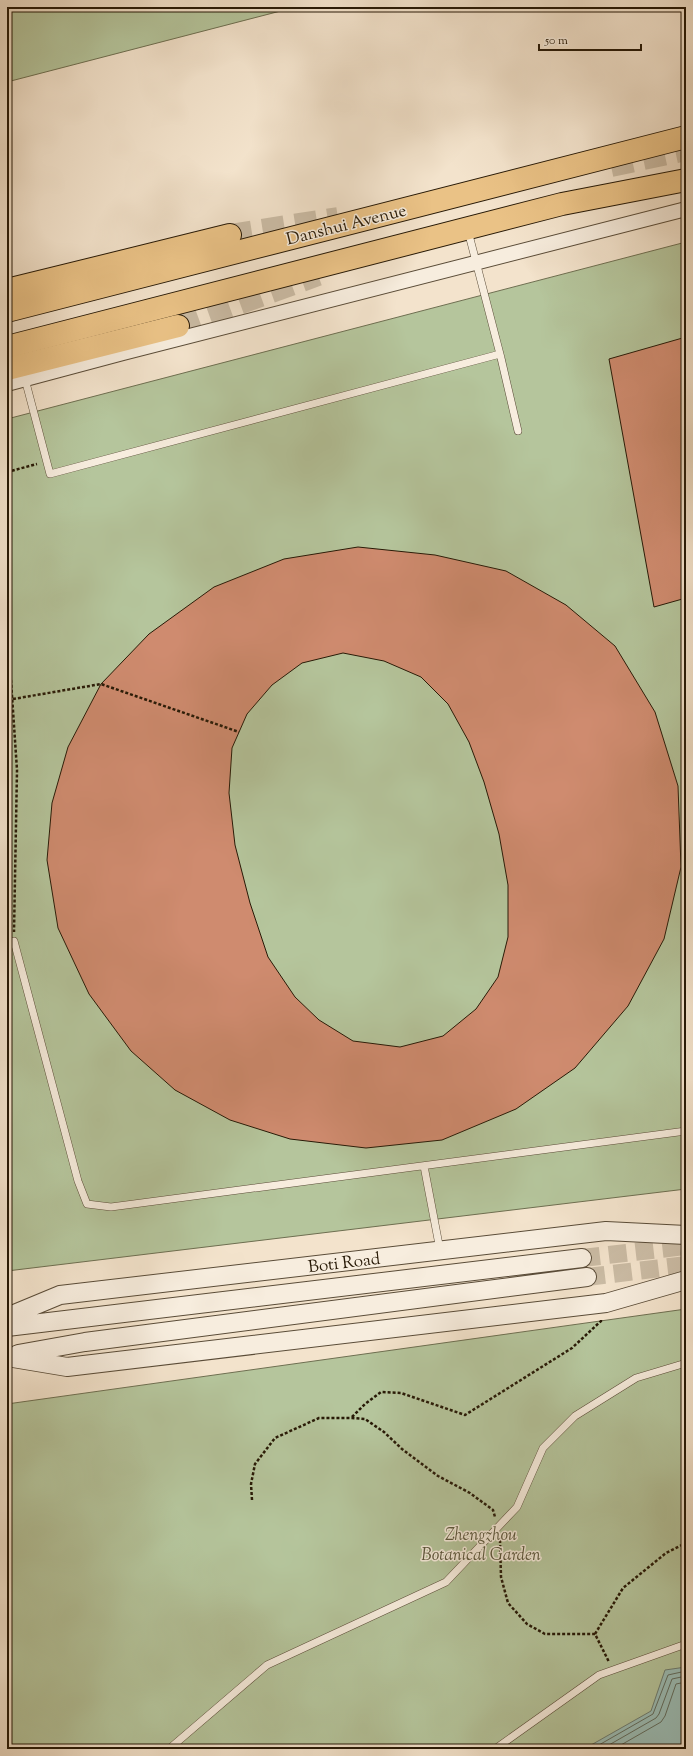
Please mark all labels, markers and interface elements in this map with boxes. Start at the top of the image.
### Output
scale bar [539,26,641,52]
text: 50 m [544,32,568,50]
street label: Danshui Avenue [284,199,409,252]
street label: Boti Road [307,1248,382,1280]
park label: Zhengzhou Botanical Garden [421,1524,541,1568]

